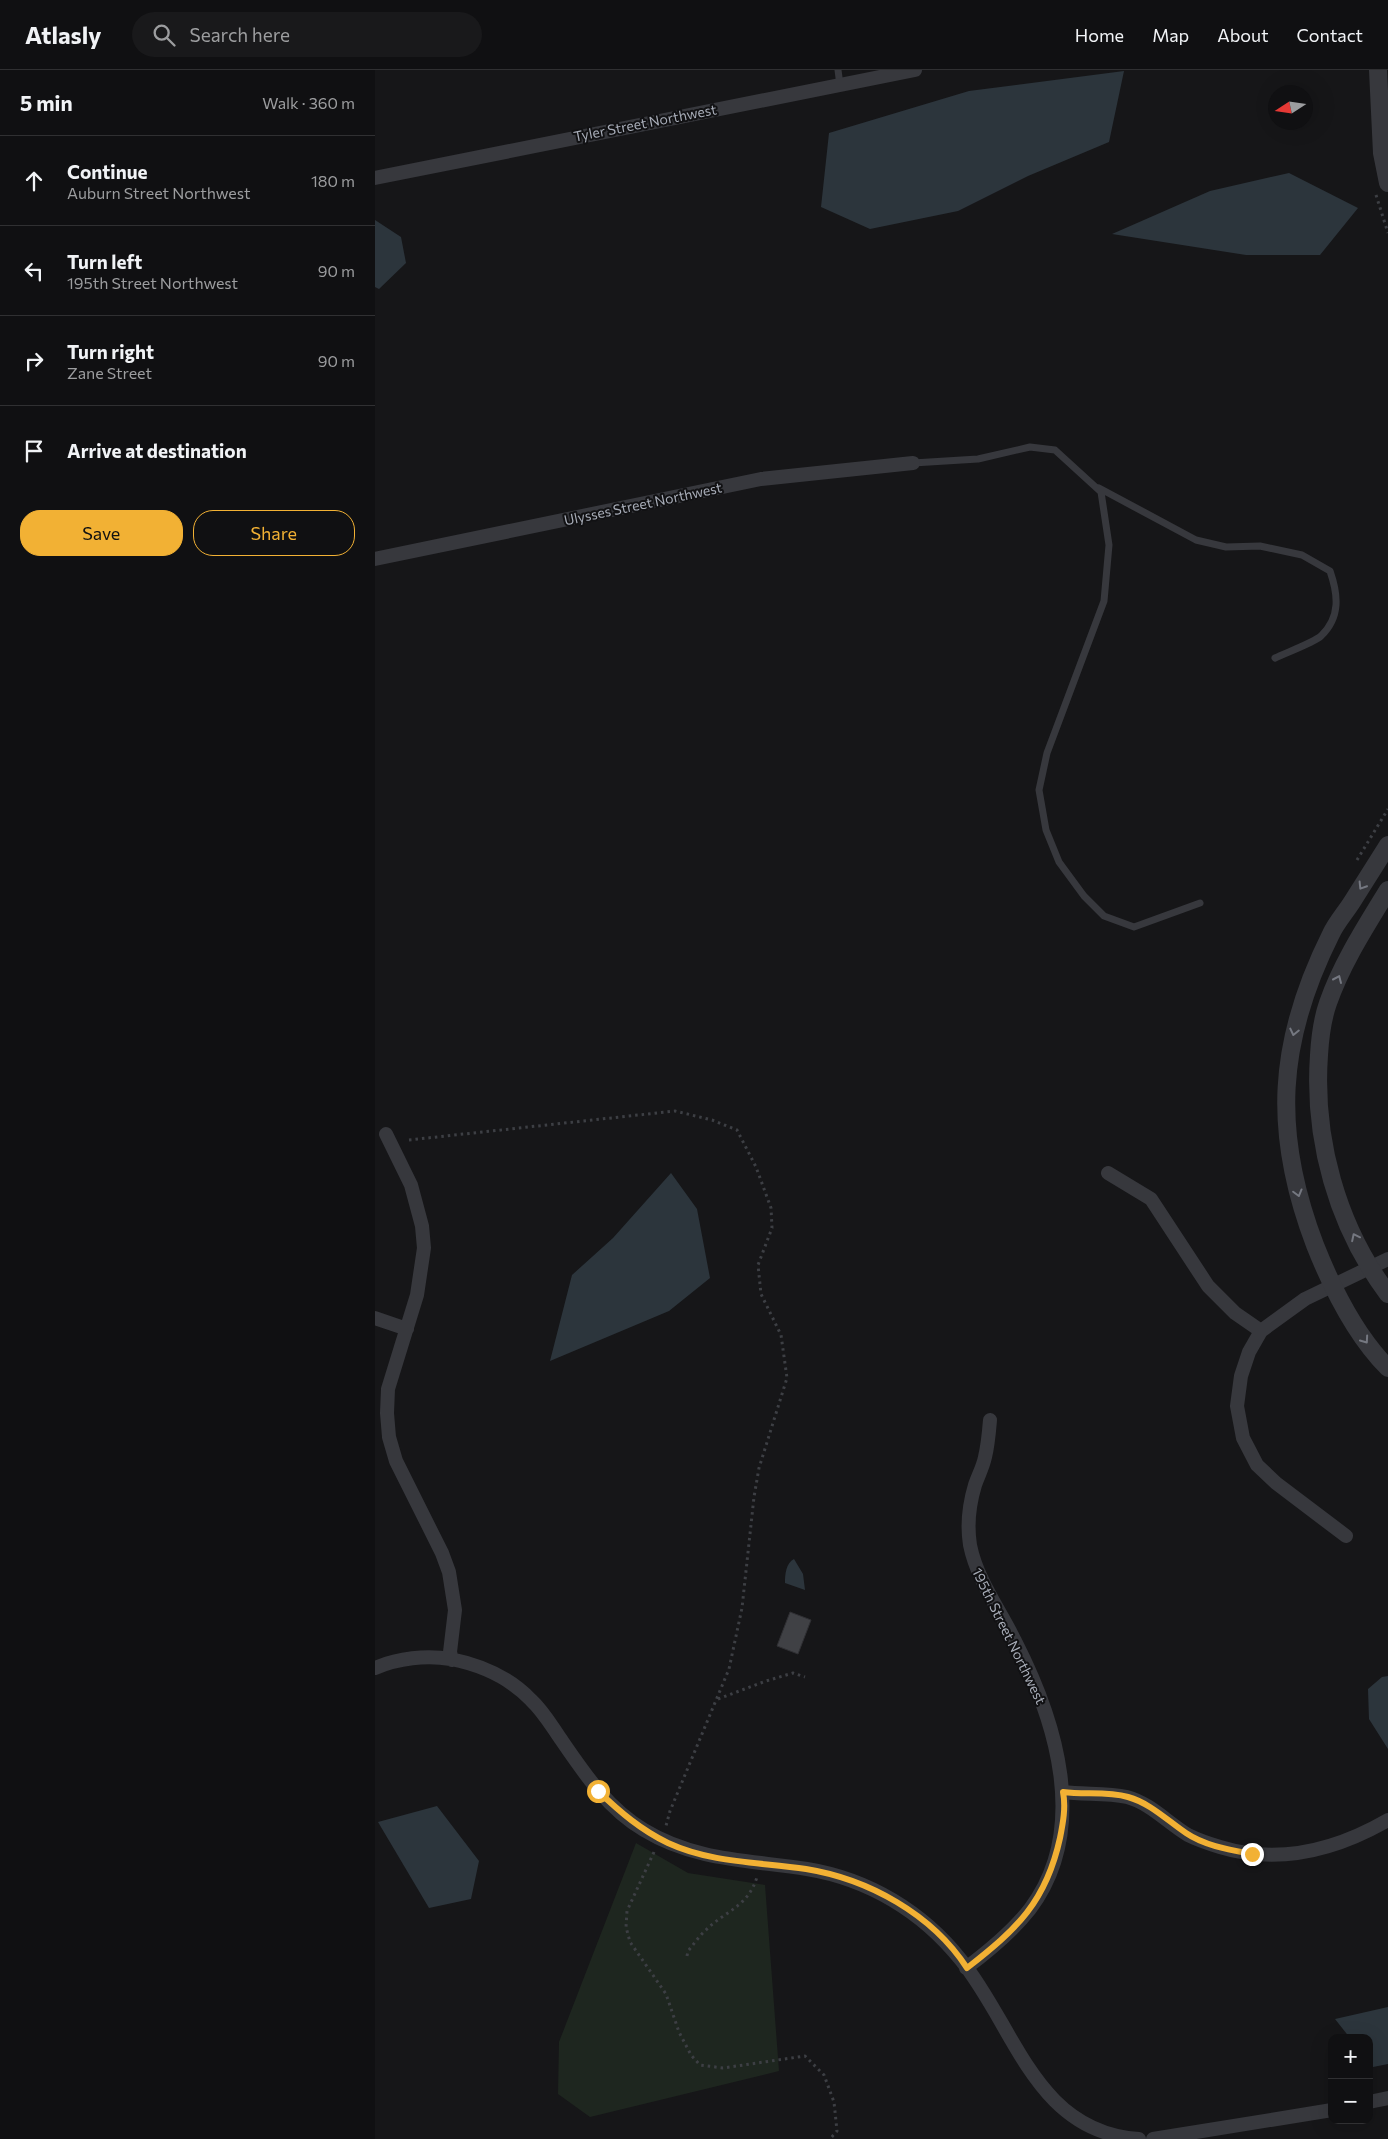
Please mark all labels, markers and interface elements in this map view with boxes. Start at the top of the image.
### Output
search box [132,12,482,57]
text: Atlasly [25,20,102,49]
icon: search [150,21,178,49]
text: Search here [190,23,290,46]
text: Home [1075,24,1124,46]
text: Map [1152,24,1189,46]
text: About [1217,24,1269,46]
text: Contact [1297,24,1363,46]
north arrow [1268,85,1313,130]
text: 5 min [20,90,73,115]
text: Walk · 360 m [262,93,355,112]
street label: Tyler Street Northwest [572,100,718,145]
text: Continue [67,160,147,183]
icon: ahead [20,167,48,195]
text: 180 m [311,171,355,190]
text: Auburn Street Northwest [67,183,250,202]
text: Turn left [67,250,142,273]
icon: left [20,257,48,285]
text: 90 m [318,261,355,280]
text: 195th Street Northwest [67,273,238,292]
text: Turn right [67,340,154,363]
icon: right [20,347,48,375]
text: 90 m [318,351,355,370]
text: Zane Street [67,363,152,382]
icon: arrive [20,437,48,465]
text: Arrive at destination [67,439,247,462]
street label: Ulysses Street Northwest [562,478,724,529]
button: Save [20,510,183,556]
button: Share [193,510,355,556]
one-way arrow [1359,880,1368,889]
one-way arrow [1332,975,1343,984]
one-way arrow [1289,1028,1300,1037]
one-way arrow [1292,1188,1303,1197]
one-way arrow [1350,1233,1361,1242]
one-way arrow [1359,1334,1368,1344]
street label: 195th Street Northwest [969,1565,1050,1707]
route start [587,1780,610,1803]
route end [1241,1843,1264,1866]
map controls [1328,2034,1373,2124]
button: + [1328,2034,1373,2079]
button: − [1328,2079,1373,2124]

